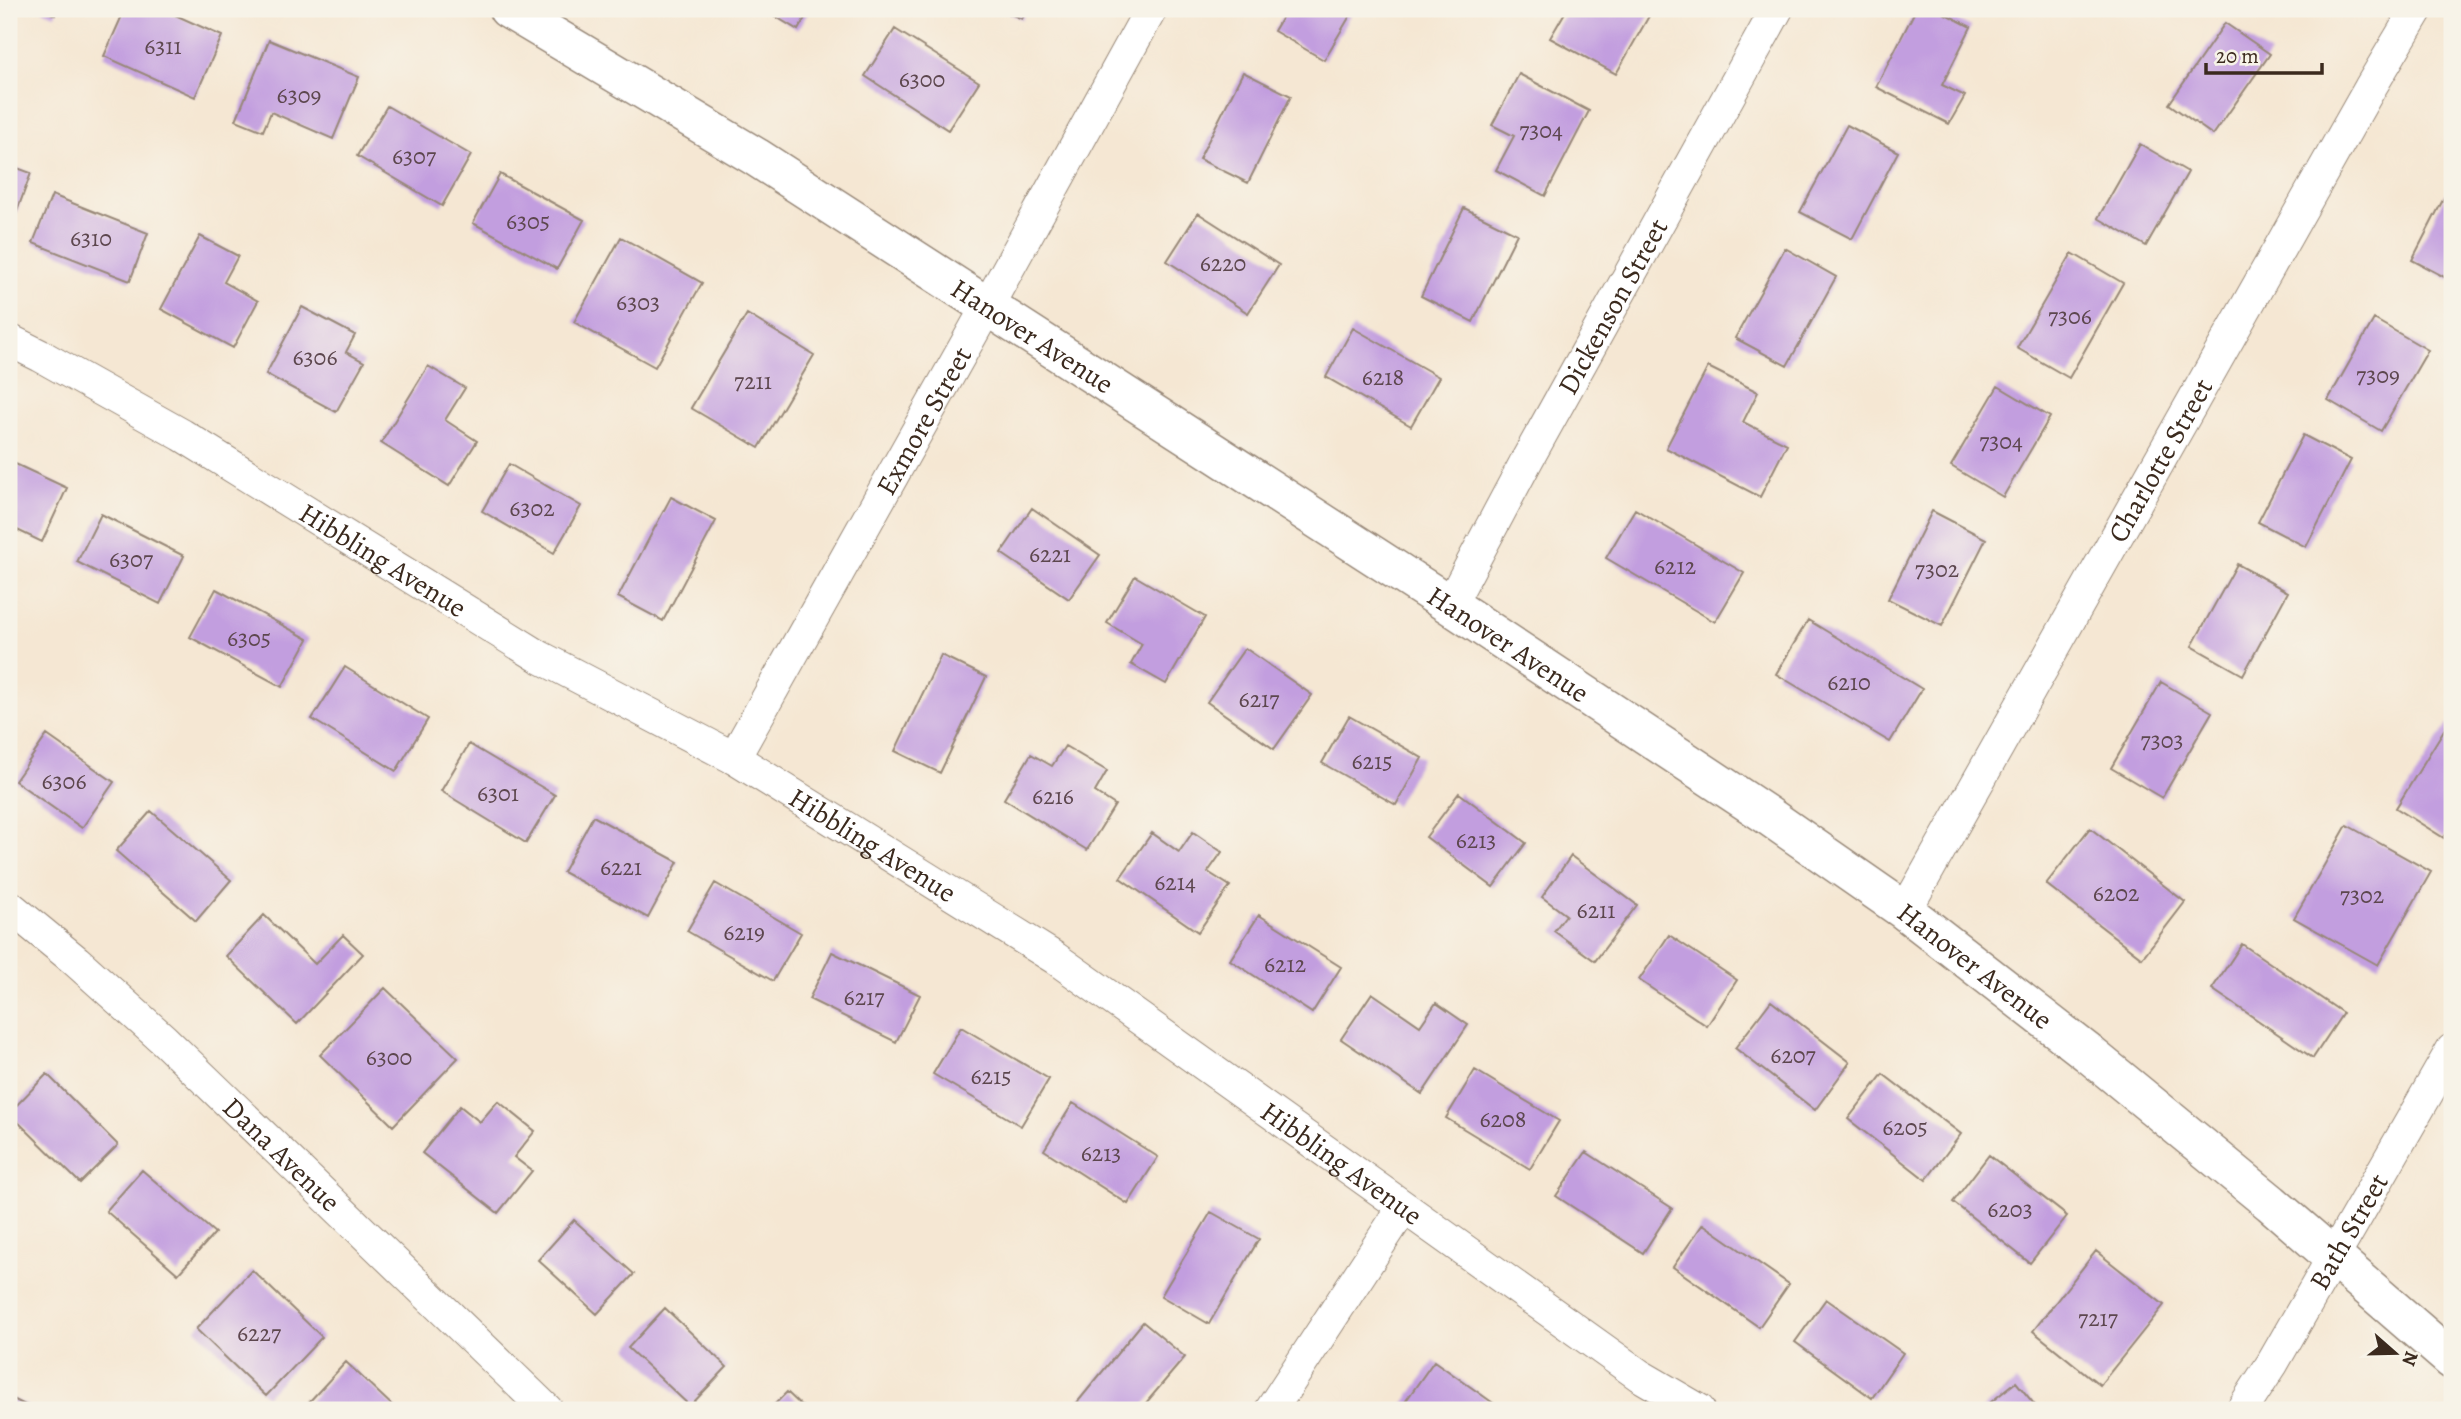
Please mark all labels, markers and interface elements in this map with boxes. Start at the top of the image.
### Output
house number: 6311 [144,30,182,62]
scale bar [2206,32,2321,76]
text: 20 m [2216,42,2259,70]
house number: 6300 [899,63,945,95]
house number: 6309 [277,79,321,111]
house number: 7304 [1519,114,1563,146]
house number: 6307 [392,140,437,172]
house number: 6305 [506,205,550,237]
street label: Dickenson Street [1549,212,1677,401]
house number: 6310 [70,222,112,254]
house number: 6220 [1200,247,1246,279]
street label: Hanover Avenue [943,270,1121,403]
house number: 6303 [616,286,660,318]
house number: 7306 [2048,300,2092,332]
street label: Exmore Street [867,340,981,502]
house number: 6306 [293,341,337,373]
house number: 7309 [2356,359,2400,391]
house number: 6218 [1362,361,1404,393]
house number: 7211 [734,365,772,397]
street label: Charlotte Street [2099,372,2222,549]
house number: 7304 [1979,425,2023,457]
house number: 6302 [509,492,555,524]
street label: Hibbling Avenue [292,494,473,627]
house number: 6221 [1029,538,1071,570]
house number: 6307 [109,543,154,575]
house number: 6212 [1654,550,1696,582]
house number: 7302 [1915,553,1959,585]
street label: Hanover Avenue [1420,577,1596,712]
house number: 6305 [227,622,271,654]
house number: 6210 [1827,666,1871,698]
house number: 6217 [1239,683,1280,715]
house number: 7303 [2141,724,2183,756]
house number: 6215 [1351,745,1393,777]
house number: 6306 [42,765,86,797]
house number: 6301 [477,777,519,809]
street label: Hibbling Avenue [782,779,963,912]
house number: 6216 [1032,780,1074,812]
house number: 6213 [1456,824,1496,856]
house number: 6221 [600,851,642,883]
house number: 6214 [1154,866,1196,898]
house number: 6202 [2093,877,2139,909]
house number: 7302 [2340,879,2384,911]
house number: 6211 [1577,894,1615,926]
street label: Hanover Avenue [1889,894,2060,1038]
house number: 6219 [723,916,765,948]
house number: 6212 [1264,948,1306,980]
house number: 6217 [844,981,885,1013]
house number: 6207 [1770,1039,1817,1071]
house number: 6300 [366,1041,412,1073]
house number: 6215 [970,1060,1012,1092]
street label: Dana Avenue [214,1089,348,1221]
street label: Hibbling Avenue [1253,1093,1430,1234]
house number: 6208 [1480,1103,1526,1135]
house number: 6205 [1882,1111,1928,1143]
house number: 6213 [1081,1137,1121,1169]
street label: Bath Street [2301,1167,2397,1297]
house number: 6203 [1987,1193,2033,1225]
house number: 7217 [2078,1302,2119,1334]
house number: 6227 [237,1317,282,1349]
north arrow [2360,1318,2430,1388]
text: N [2395,1348,2425,1370]

